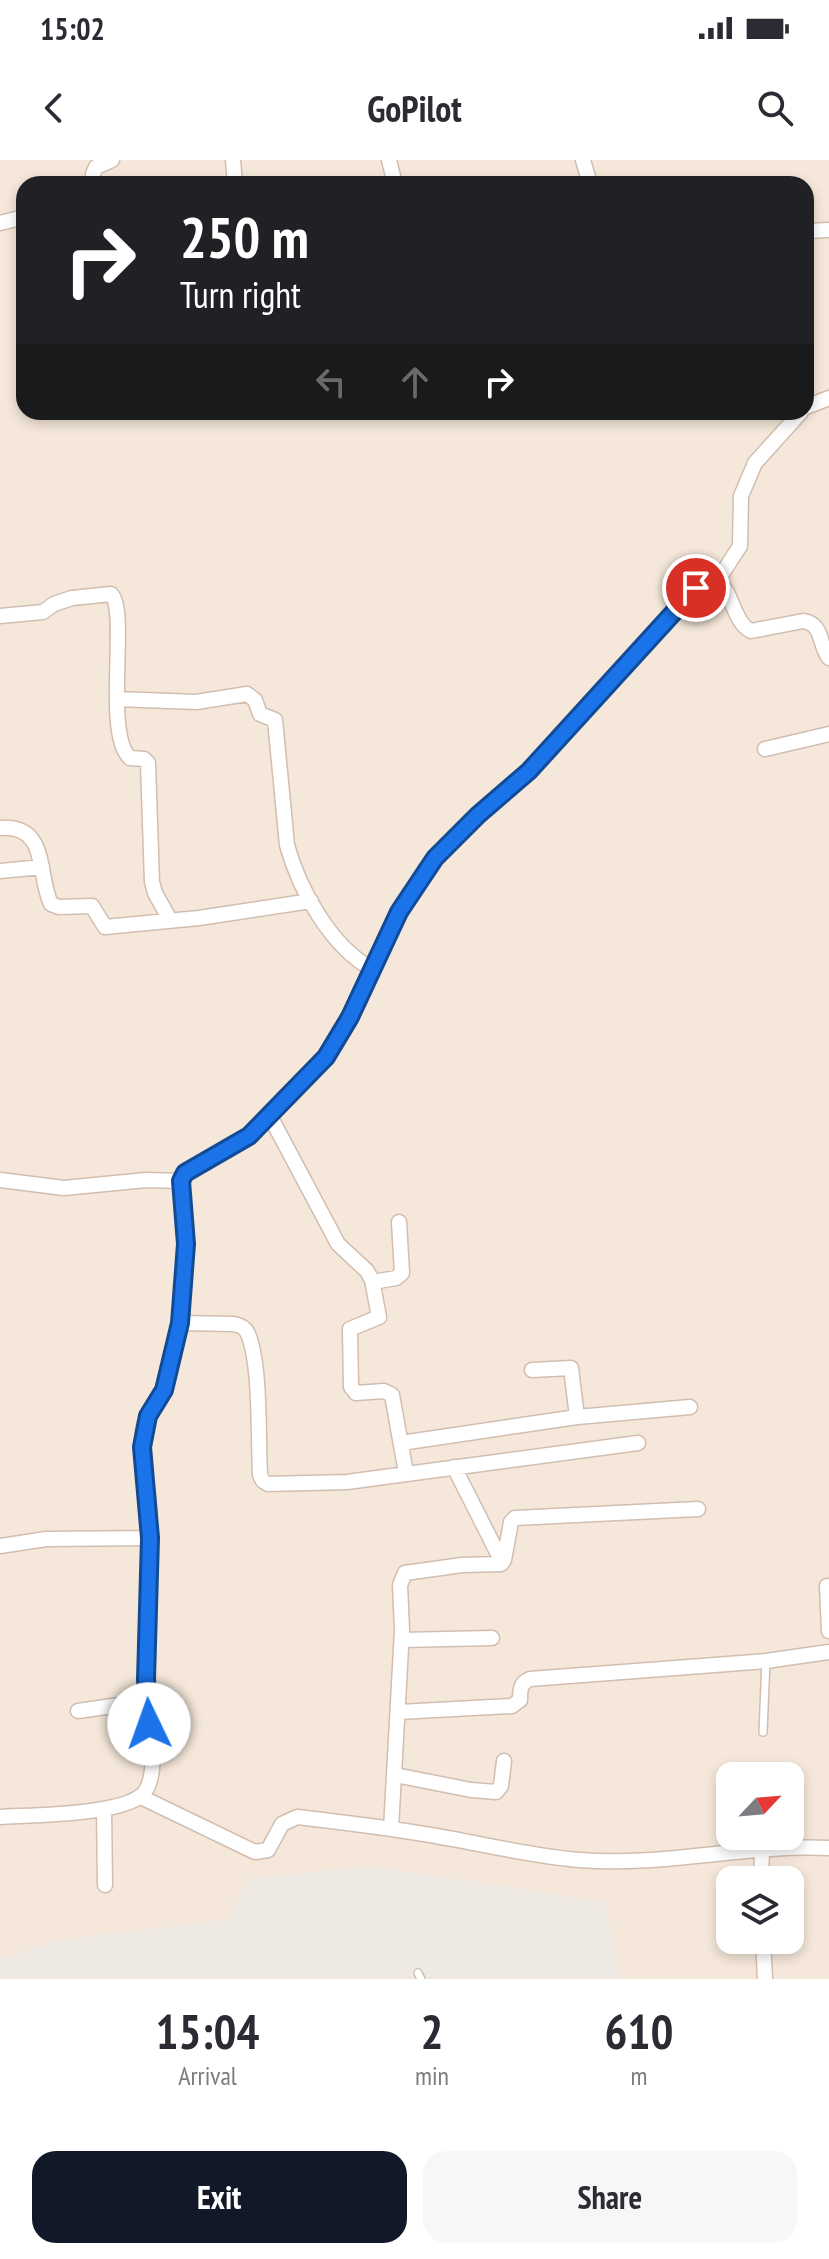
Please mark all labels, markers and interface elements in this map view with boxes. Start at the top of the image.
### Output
text: 15:02 [40,9,105,48]
text: GoPilot [367,85,462,132]
icon: back [32,86,76,130]
icon: search [753,86,797,130]
text: 250 m [180,201,309,273]
icon: right [48,208,152,312]
text: Turn right [180,271,301,318]
icon: left [309,360,353,404]
icon: ahead [393,360,437,404]
icon: right [477,360,521,404]
pin [662,554,730,622]
icon: arrive [674,566,718,610]
position arrow [107,1682,191,1766]
north arrow [716,1762,804,1850]
map controls [716,1762,804,1954]
button: layers [716,1866,804,1954]
text: 15:04 [156,2000,259,2062]
text: 2 [421,2000,443,2062]
text: 610 [605,2000,673,2062]
text: Arrival [178,2059,237,2092]
text: min [415,2059,449,2092]
text: m [631,2059,647,2092]
button: Exit [32,2151,407,2243]
button: Share [423,2151,797,2243]

